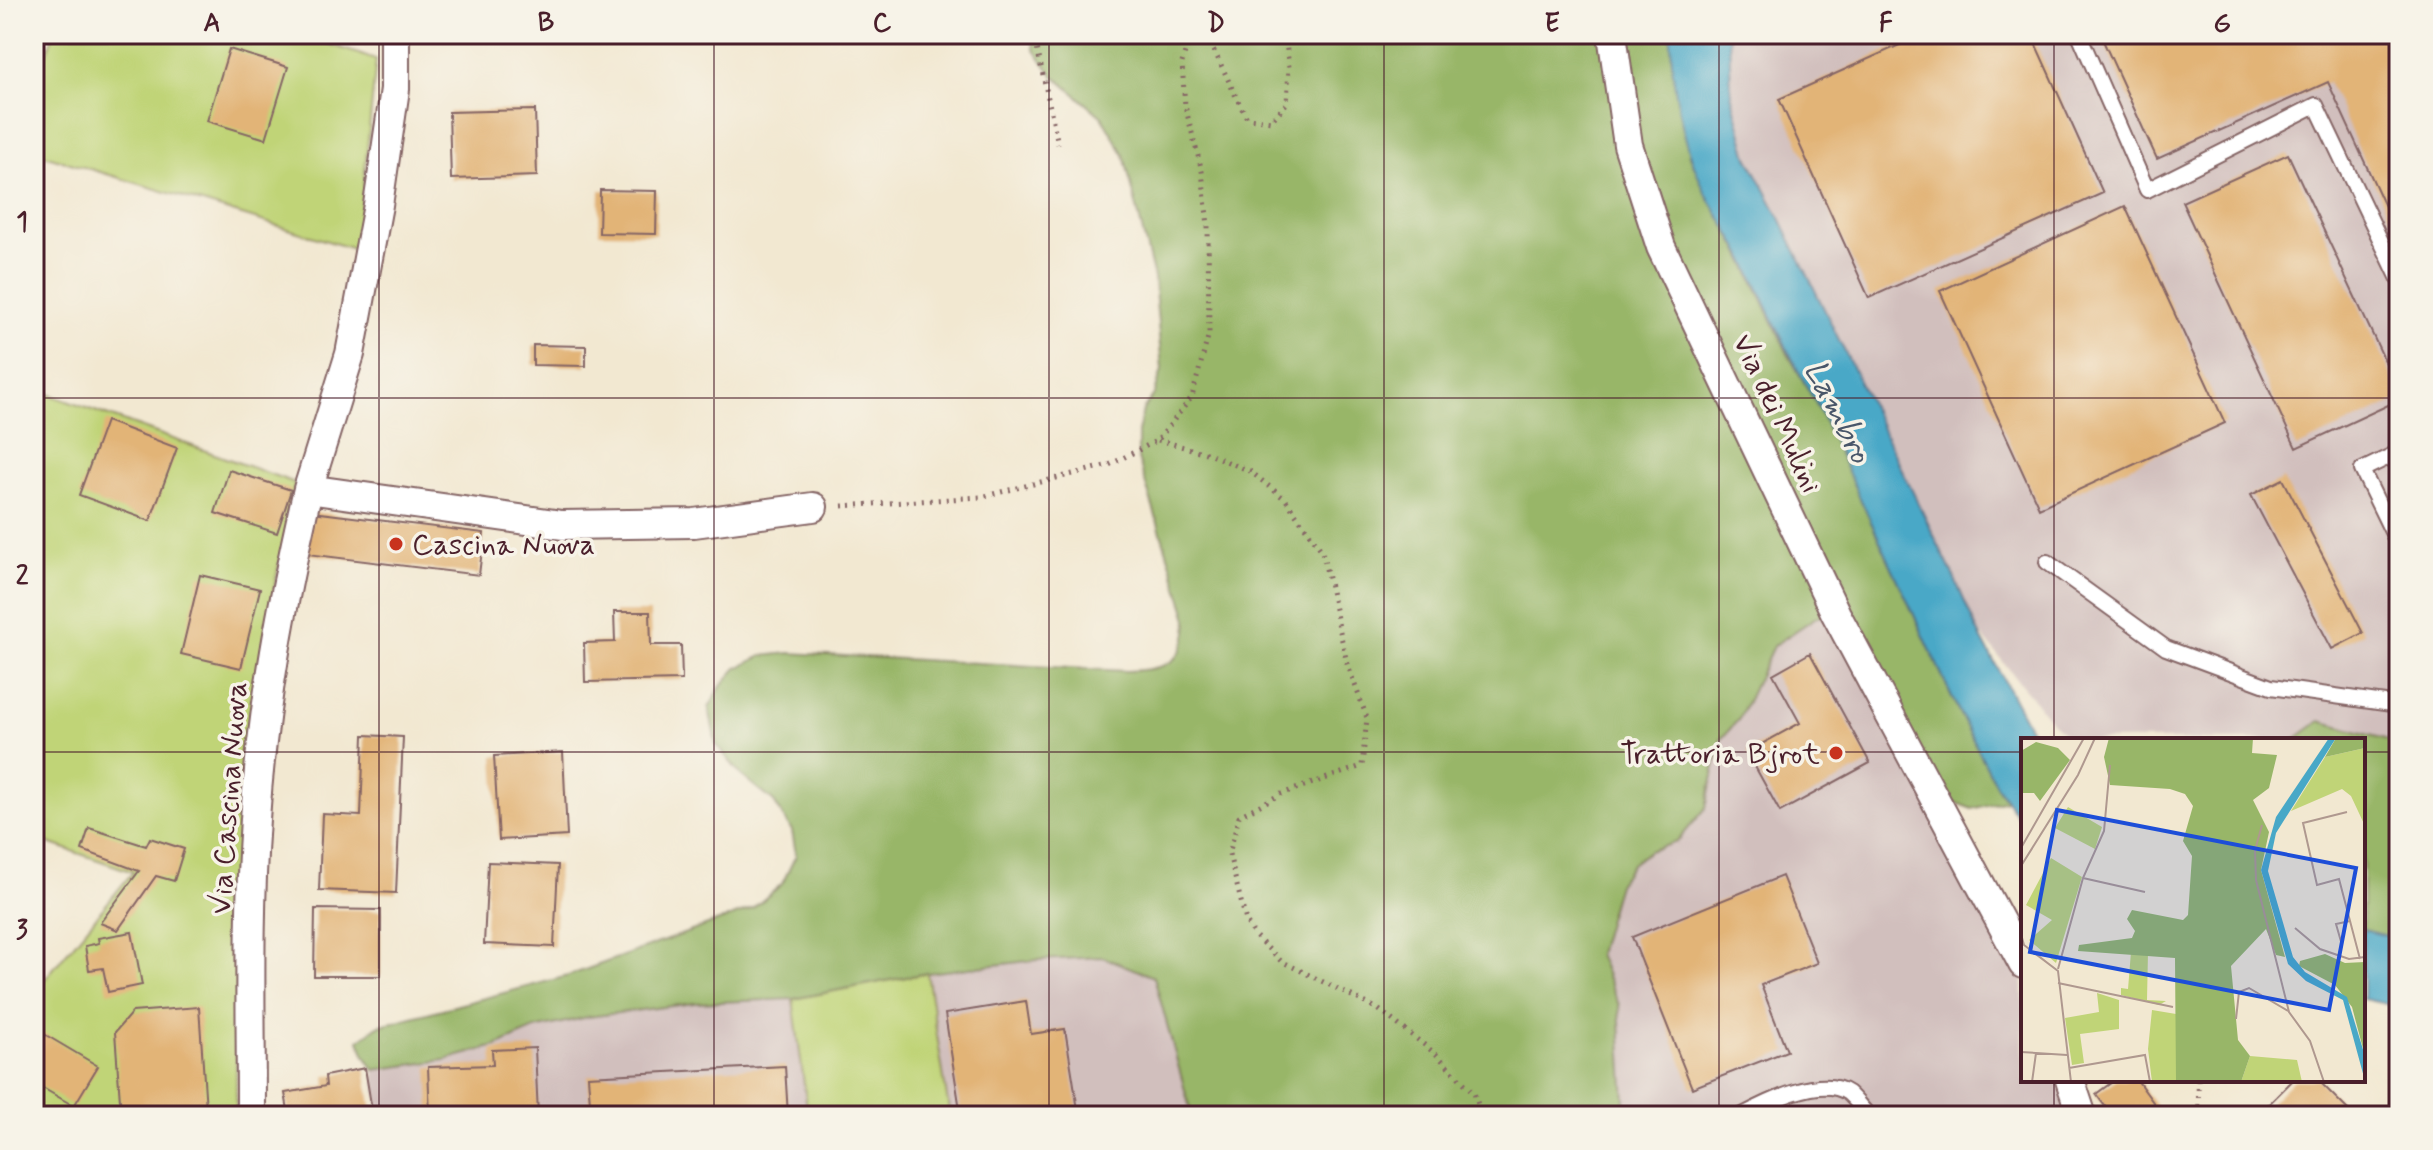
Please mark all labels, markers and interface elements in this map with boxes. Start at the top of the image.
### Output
text: A [203,7,221,41]
text: B [538,7,554,41]
text: C [873,7,892,41]
text: D [1207,7,1225,41]
text: E [1544,7,1560,41]
text: F [1879,7,1893,41]
text: G [2213,7,2231,41]
text: 1 [16,206,28,240]
street label: Via dei Mulini [1723,328,1830,499]
water label: Lambro [1794,354,1881,471]
place label: Cascina Nuova [412,526,595,565]
marker: Cascina Nuova [387,535,405,553]
text: 2 [16,560,29,594]
street label: Via Cascina Nuova [202,681,257,916]
place label: Trattoria Bjrot [1620,735,1820,774]
inset map [2021,738,2365,1082]
marker: Trattoria Bjrot [1827,744,1845,762]
text: 3 [16,914,28,948]

